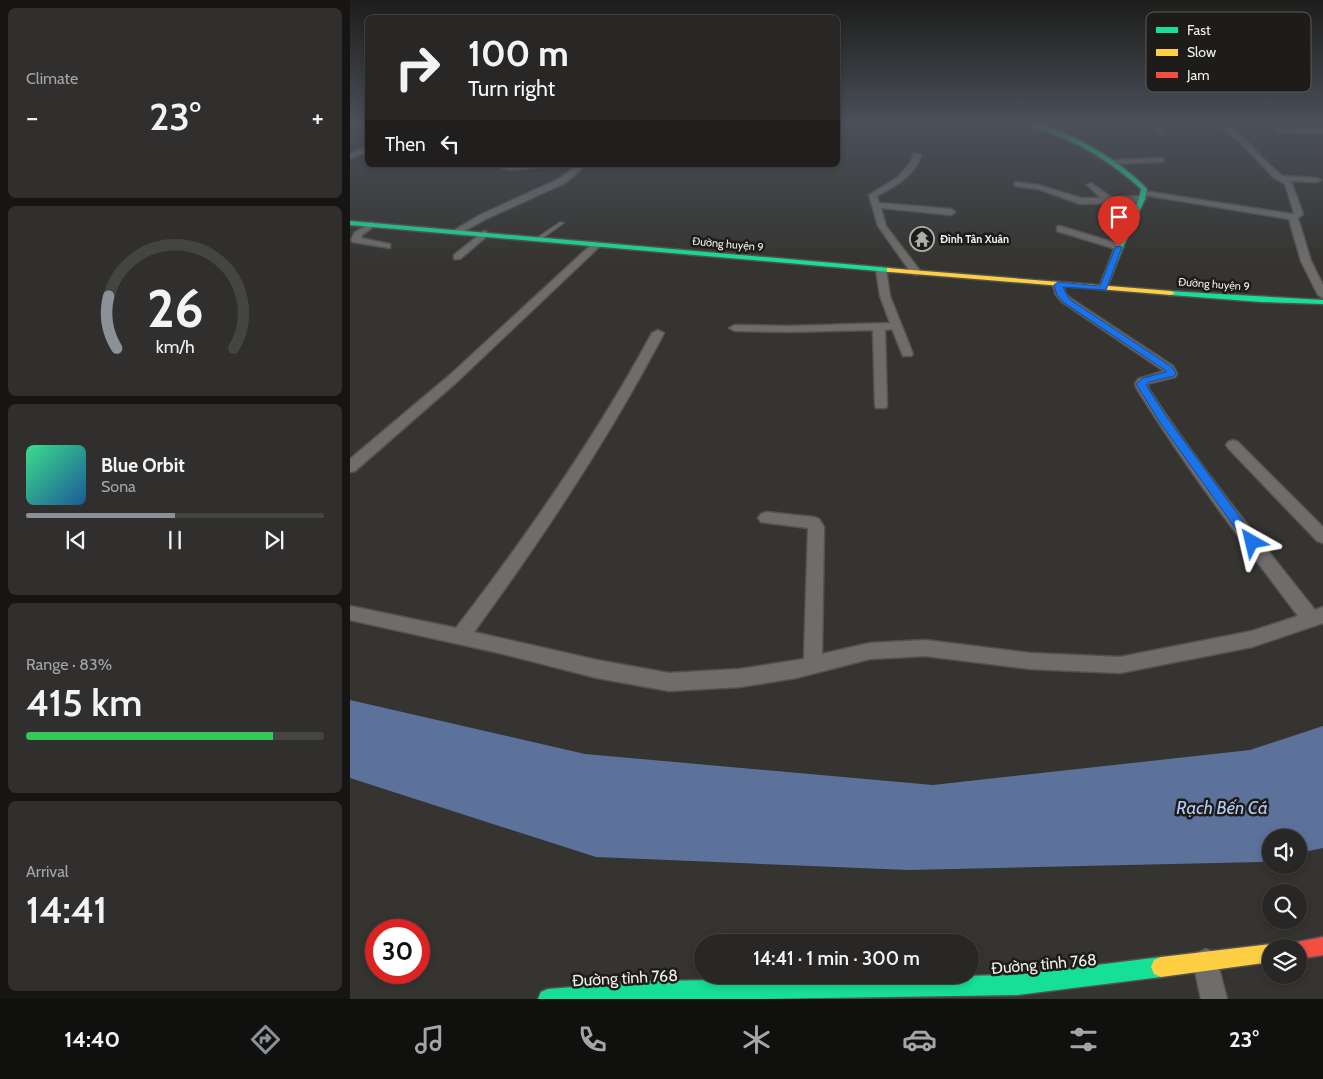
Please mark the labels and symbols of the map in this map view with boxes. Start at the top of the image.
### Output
legend [1146,12,1311,92]
text: Fast [1187,21,1211,39]
text: Slow [1187,43,1216,61]
text: Jam [1186,66,1209,84]
pin [1098,196,1140,247]
temple icon: Đình Tân Xuân [909,226,935,252]
place label: Đình Tân Xuân [940,232,1009,246]
street label: Đường huyện 9 [692,234,764,254]
street label: Đường huyện 9 [1178,275,1250,293]
position arrow [1225,515,1277,567]
water label: Rạch Bến Cá [1176,797,1268,819]
speed limit sign: 30 [365,919,430,984]
street label: Đường tỉnh 768 [990,950,1098,978]
street label: Đường tỉnh 768 [572,966,678,990]

